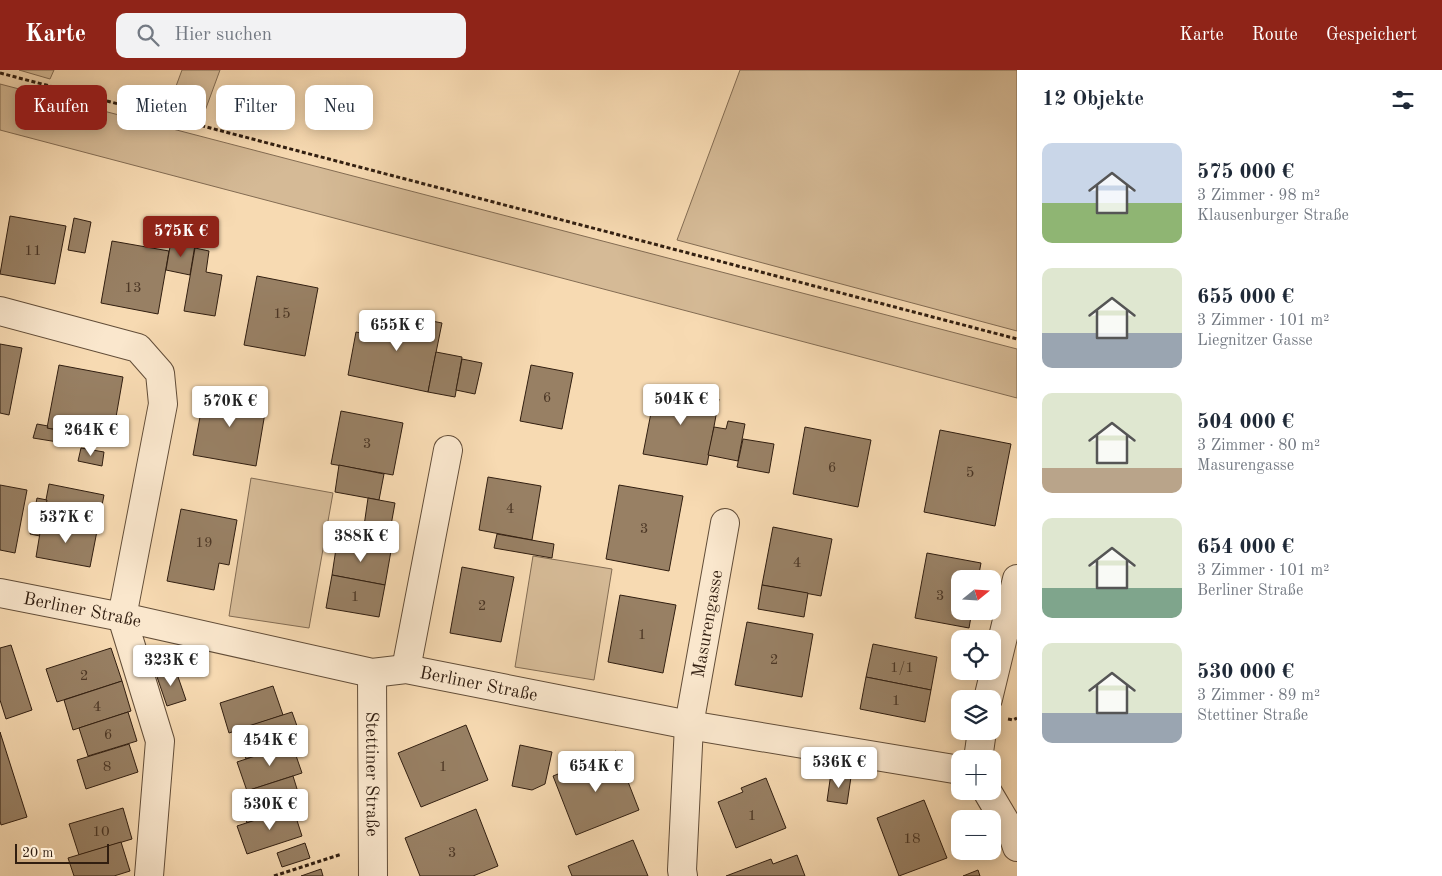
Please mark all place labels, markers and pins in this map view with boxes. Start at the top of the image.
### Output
pin: 575K € [140,216,222,258]
pin: 655K € [356,310,438,352]
pin: 504K € [640,384,722,426]
pin: 570K € [189,386,271,428]
pin: 264K € [50,414,132,457]
pin: 537K € [25,502,107,544]
pin: 388K € [320,520,402,563]
pin: 323K € [130,644,212,687]
pin: 454K € [229,724,311,767]
pin: 536K € [798,746,880,789]
pin: 654K € [555,750,637,793]
pin: 530K € [229,788,311,831]

